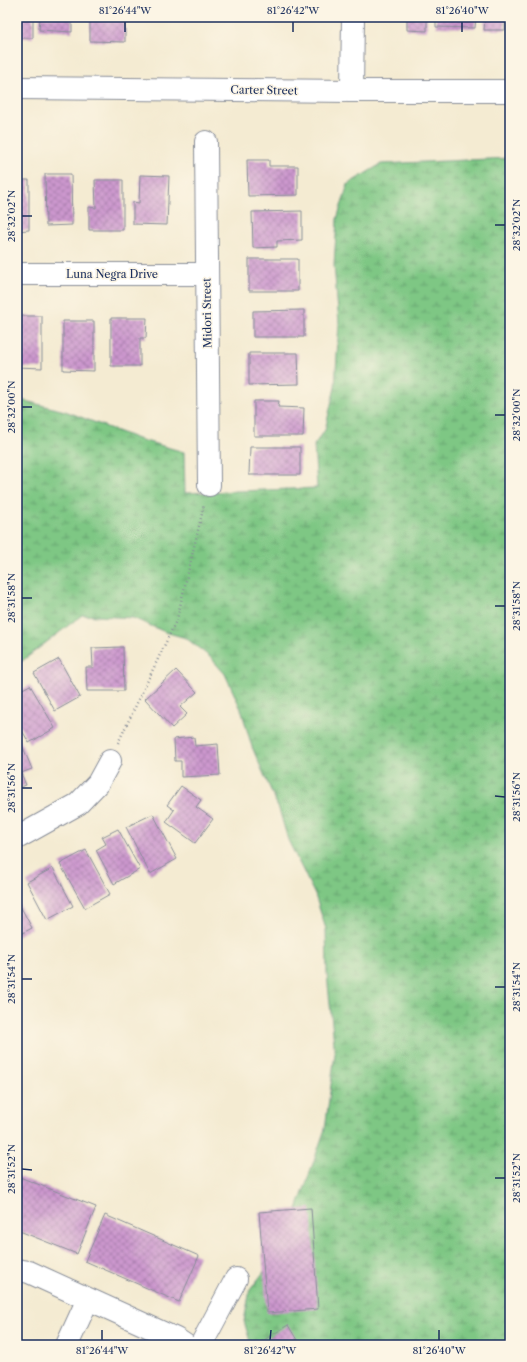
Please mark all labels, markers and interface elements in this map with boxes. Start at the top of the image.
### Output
text: 81°26'44"W [99,4,152,17]
text: 81°26'42"W [267,4,320,17]
text: 81°26'40"W [435,4,490,17]
street label: Carter Street [230,82,298,98]
text: 28°32'02"N [5,190,18,242]
text: 28°32'02"N [510,199,523,251]
street label: Luna Negra Drive [66,267,158,281]
street label: Midori Street [199,278,215,348]
text: 28°32'00"N [5,380,18,434]
text: 28°32'00"N [510,388,523,442]
text: 28°31'58"N [5,573,18,623]
text: 28°31'58"N [510,581,523,631]
text: 28°31'56"N [5,763,18,813]
text: 28°31'56"N [510,772,523,822]
text: 28°31'54"N [5,954,18,1004]
text: 28°31'54"N [510,962,523,1012]
text: 28°31'52"N [5,1144,18,1194]
text: 28°31'52"N [510,1153,523,1203]
text: 81°26'44"W [76,1344,129,1357]
text: 81°26'42"W [244,1344,297,1357]
text: 81°26'40"W [412,1344,467,1357]

